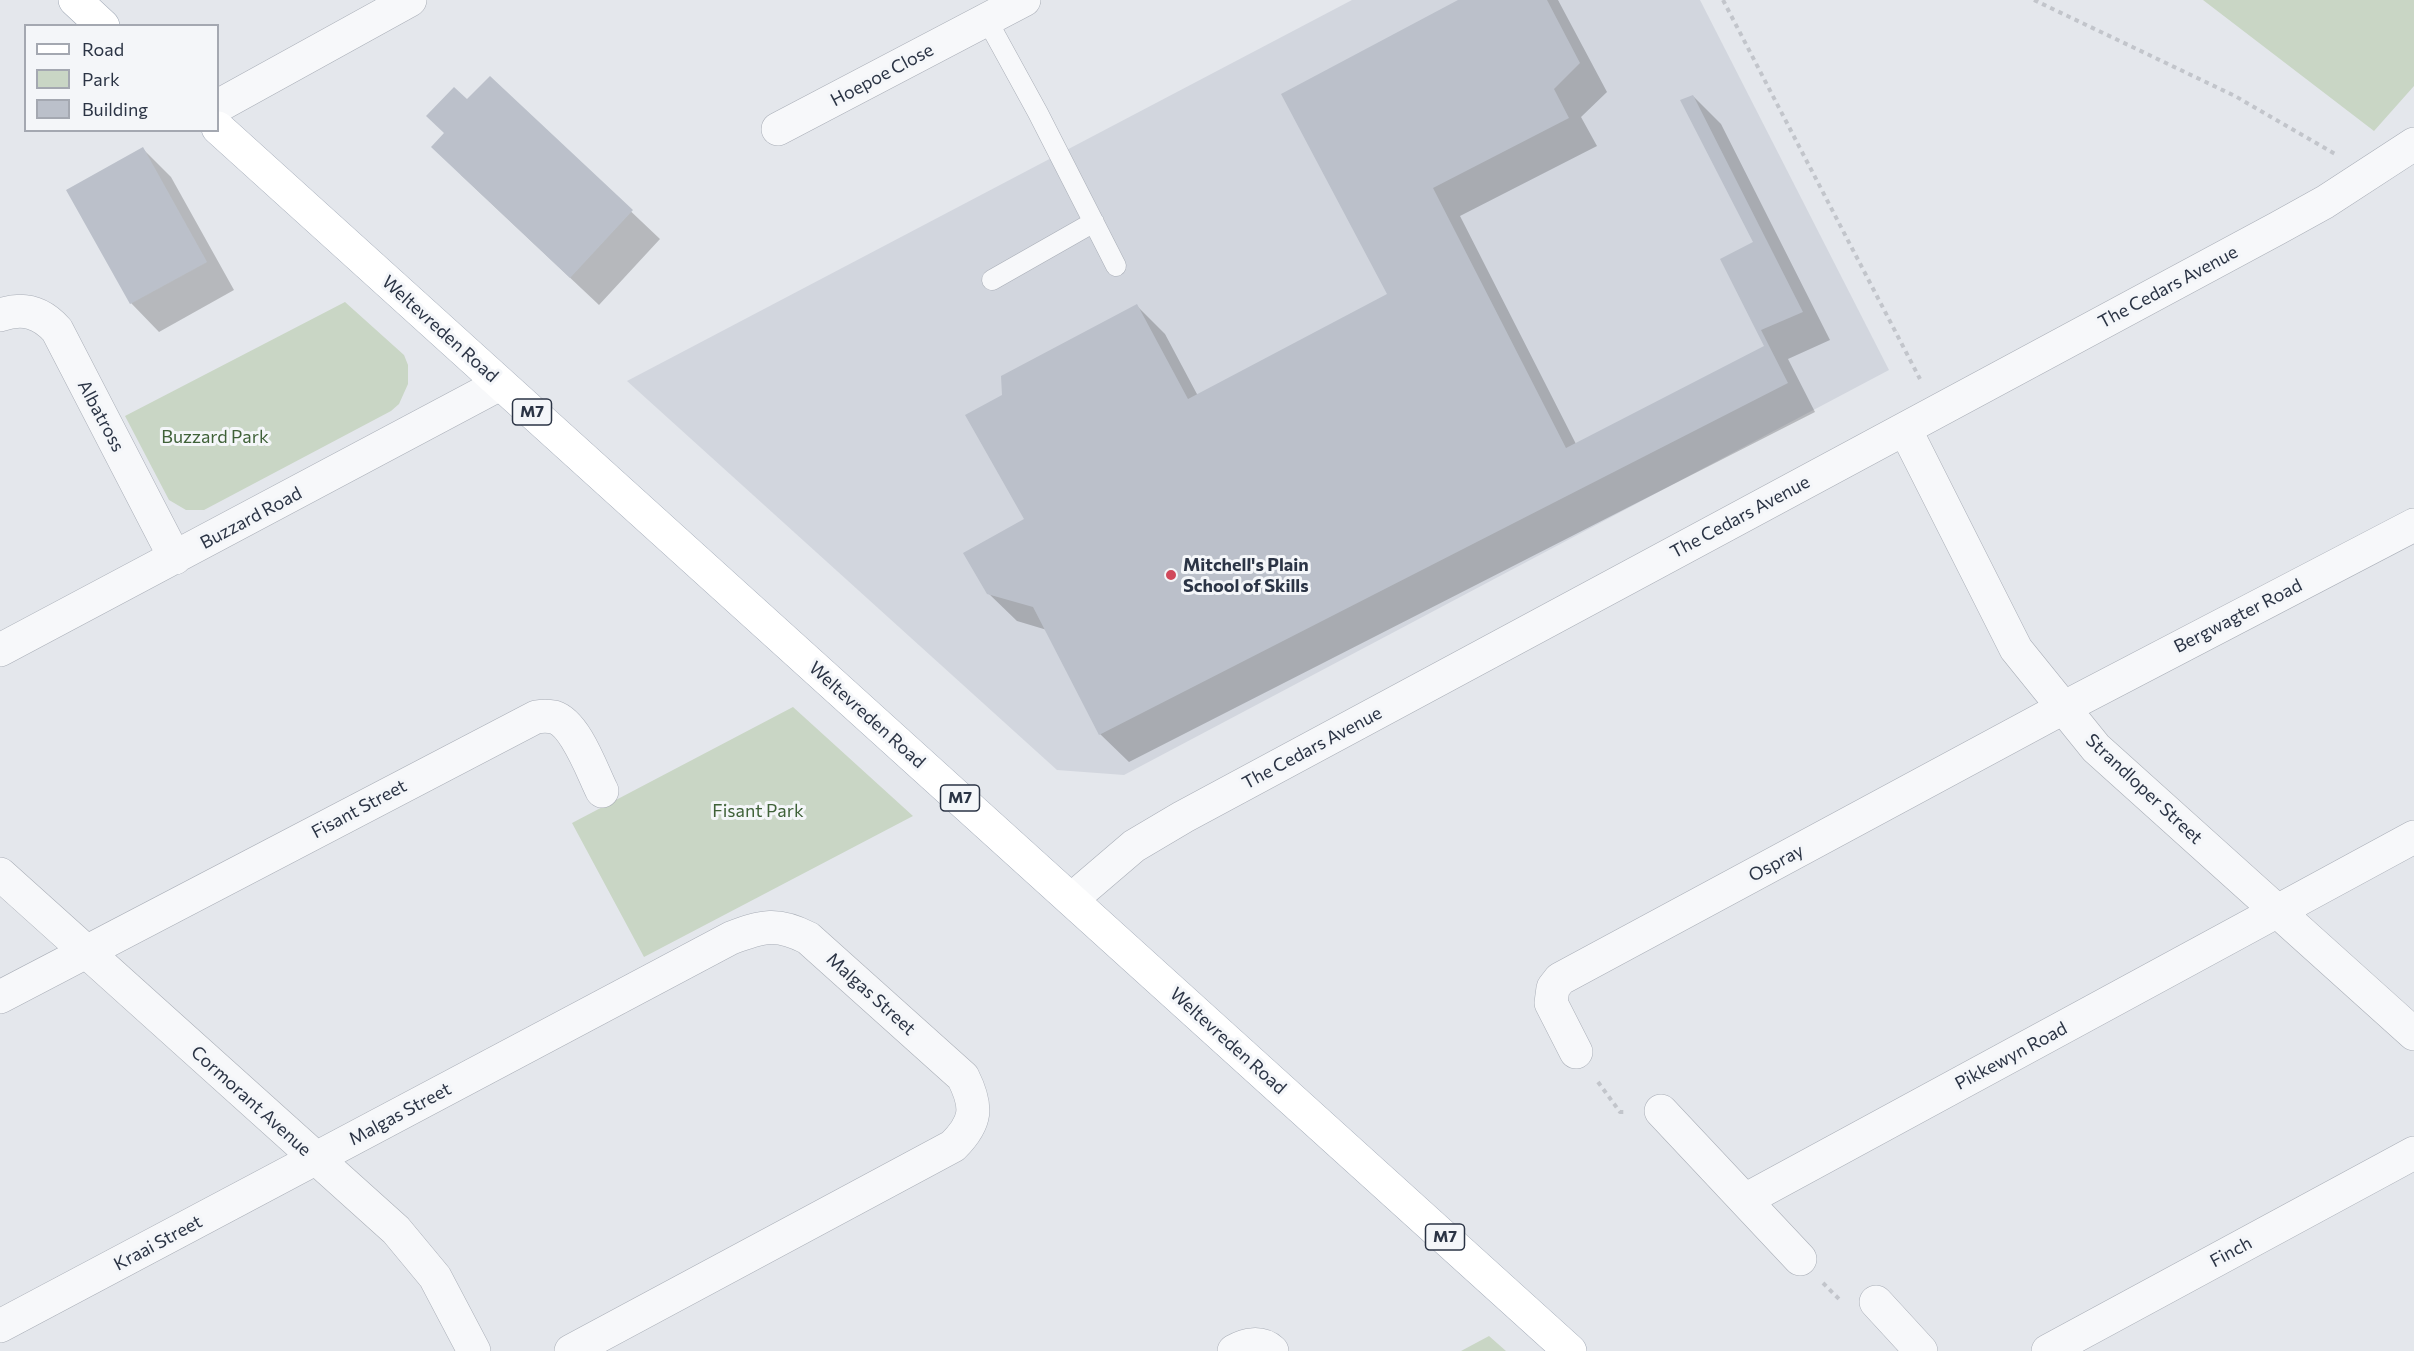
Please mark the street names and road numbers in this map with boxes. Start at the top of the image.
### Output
street label: Hoepoe Close [827,39,937,111]
street label: The Cedars Avenue [2095,241,2241,333]
street label: Weltevreden Road [377,271,503,387]
street label: Albatross [73,376,129,456]
road number: M7 [512,399,552,425]
street label: The Cedars Avenue [1667,471,1813,563]
street label: Buzzard Road [197,482,305,554]
street label: Bergwagter Road [2170,574,2306,658]
street label: Weltevreden Road [804,657,930,773]
street label: The Cedars Avenue [1239,702,1385,794]
street label: Strandloper Street [2081,729,2207,849]
street label: Fisant Street [308,775,410,843]
road number: M7 [940,785,980,811]
street label: Ospray [1745,840,1807,886]
street label: Malgas Street [822,948,920,1040]
street label: Weltevreden Road [1165,983,1291,1099]
street label: Pikkewyn Road [1951,1017,2071,1095]
street label: Cormorant Avenue [186,1041,316,1161]
street label: Malgas Street [345,1078,455,1150]
street label: Kraai Street [110,1211,206,1275]
road number: M7 [1426,1224,1464,1250]
street label: Finch [2206,1232,2256,1272]

